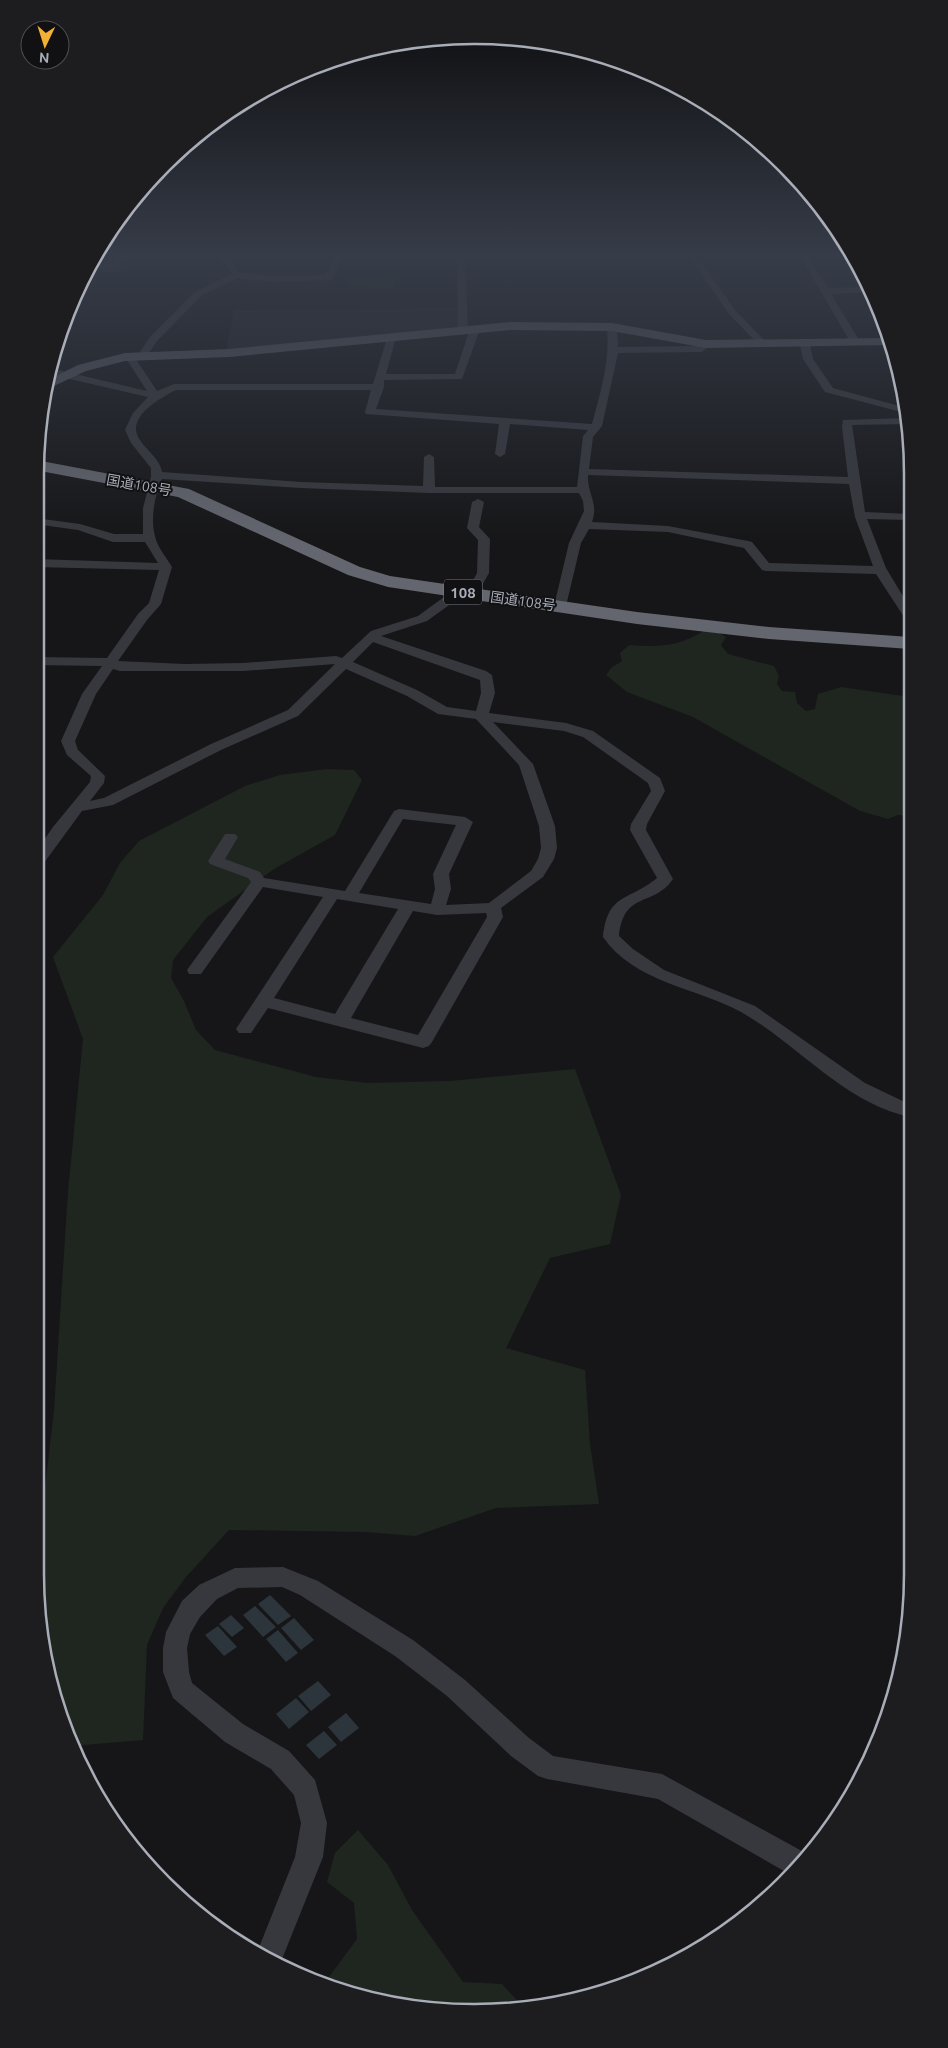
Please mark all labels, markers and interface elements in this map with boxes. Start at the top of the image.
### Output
north arrow [20,20,70,70]
text: N [38,50,50,66]
street label: 国道108号 [105,471,173,499]
road number: 108 [444,580,482,604]
street label: 国道108号 [489,589,557,613]

